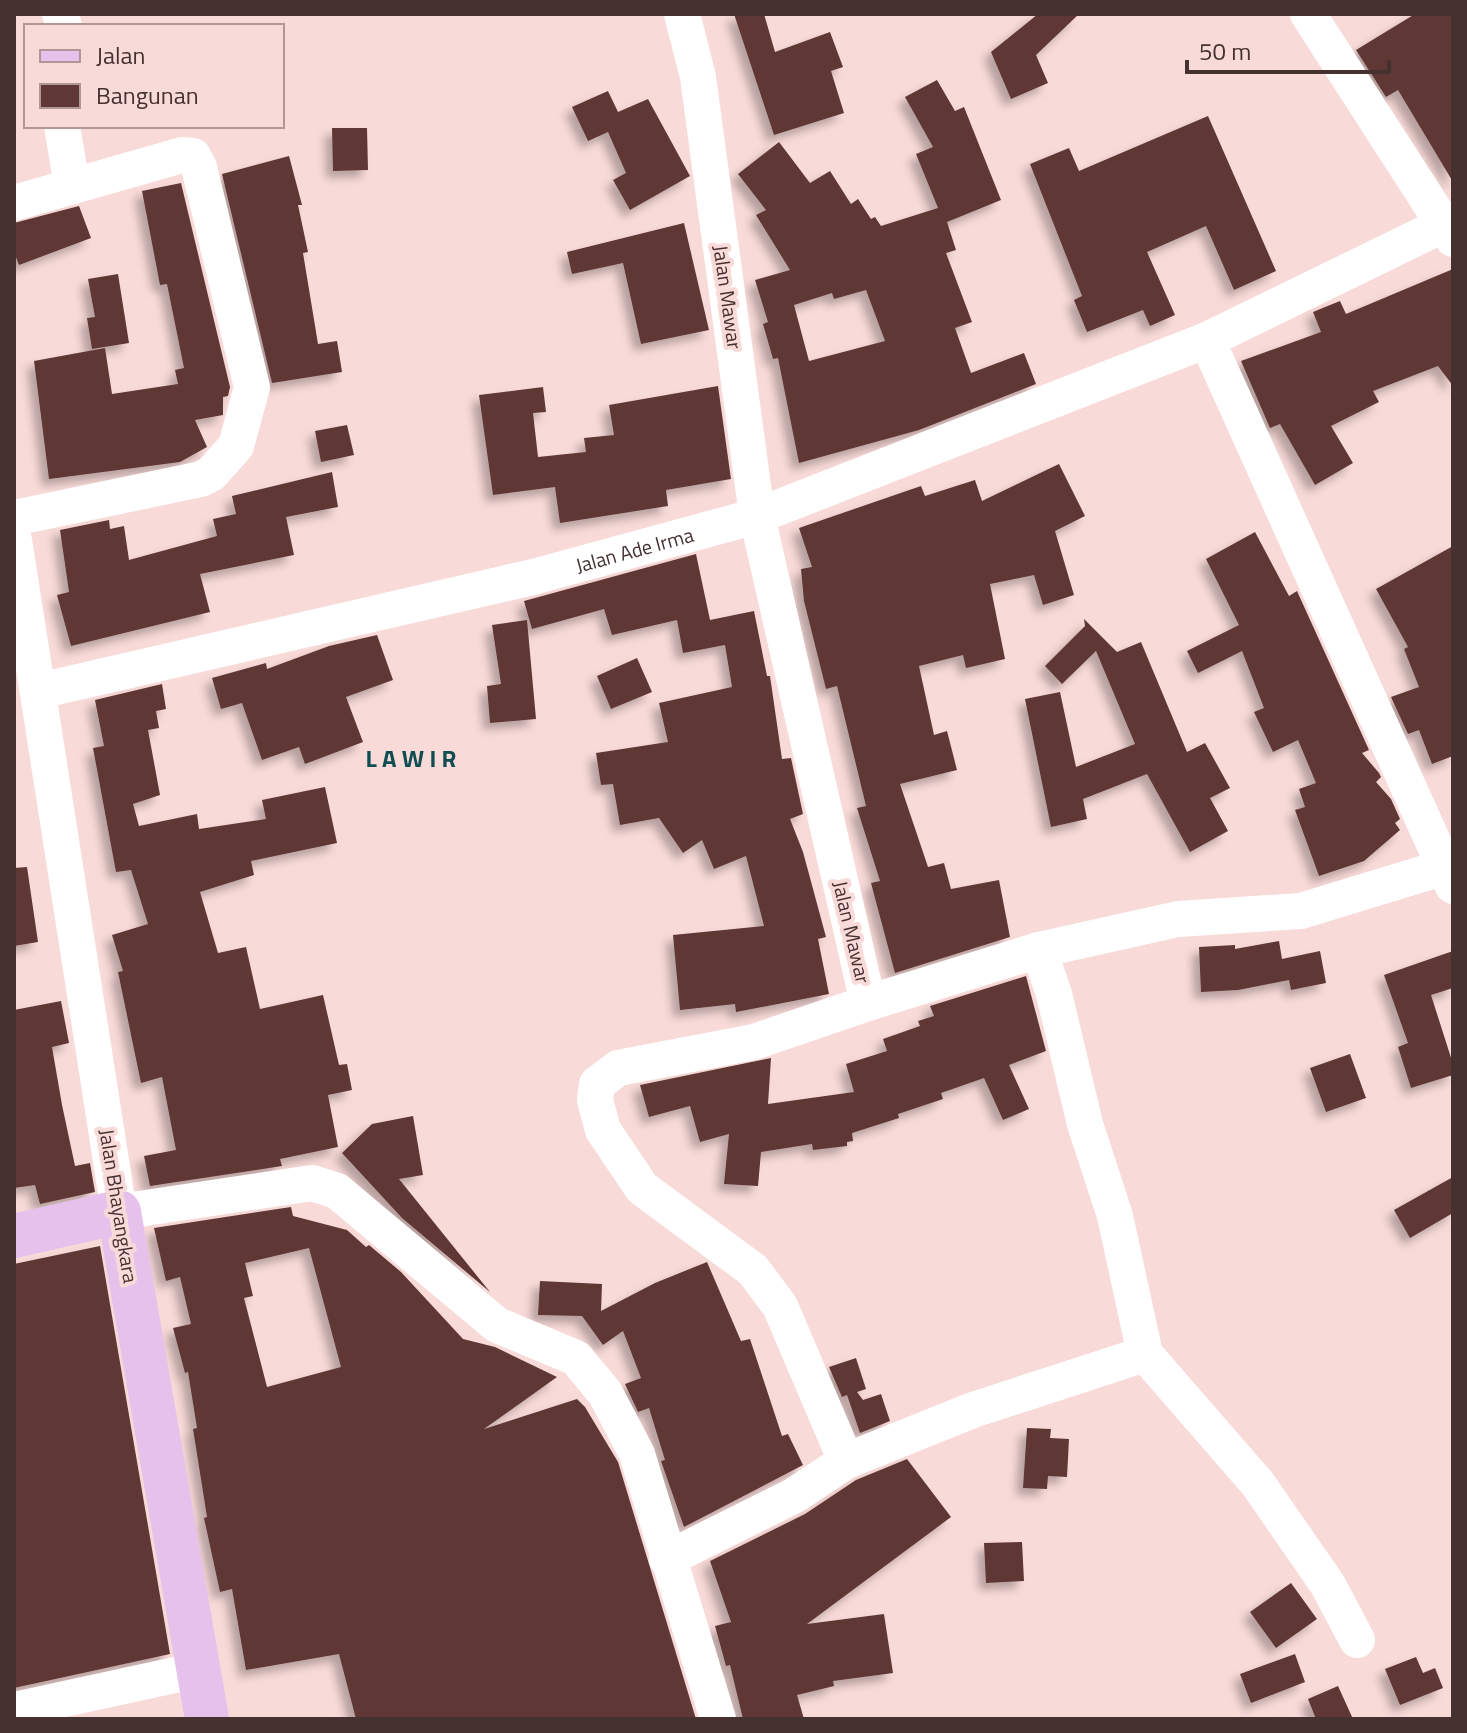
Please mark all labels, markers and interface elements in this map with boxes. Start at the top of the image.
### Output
legend [24,24,284,128]
scale bar [1187,24,1389,74]
text: 50 m [1199,33,1251,69]
text: Jalan [96,37,145,73]
text: Bangunan [96,77,199,113]
street label: Jalan Mawar [705,243,751,351]
street label: Jalan Ade Irma [572,519,697,580]
district label: L A W I R [366,740,456,776]
street label: Jalan Mawar [825,878,879,986]
street label: Jalan Bhayangkara [92,1127,146,1285]

